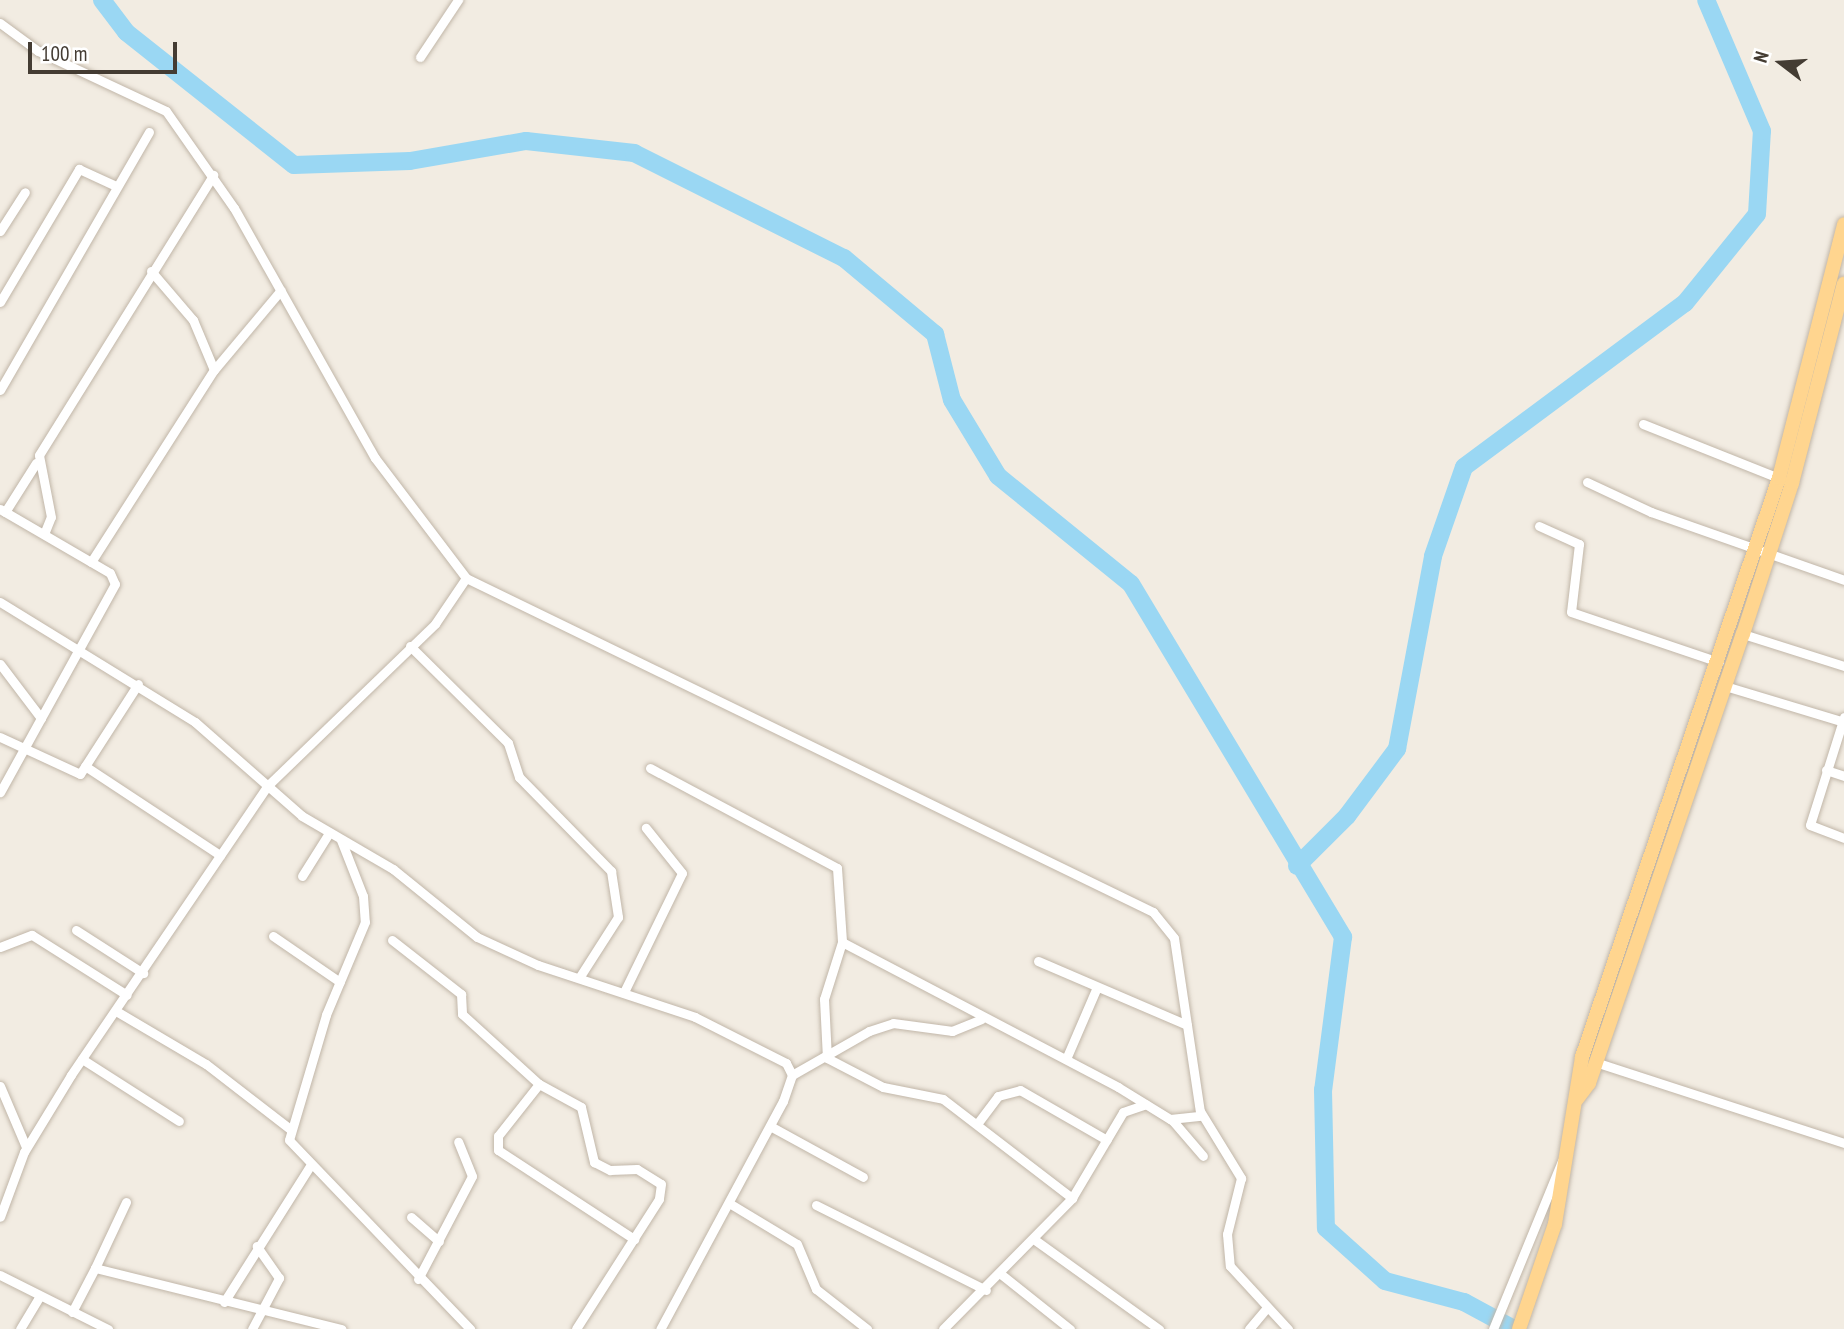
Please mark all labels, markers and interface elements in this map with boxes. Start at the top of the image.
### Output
scale bar [32,28,180,72]
north arrow [1746,28,1816,98]
text: 100 m [41,40,87,67]
text: N [1748,48,1774,65]

